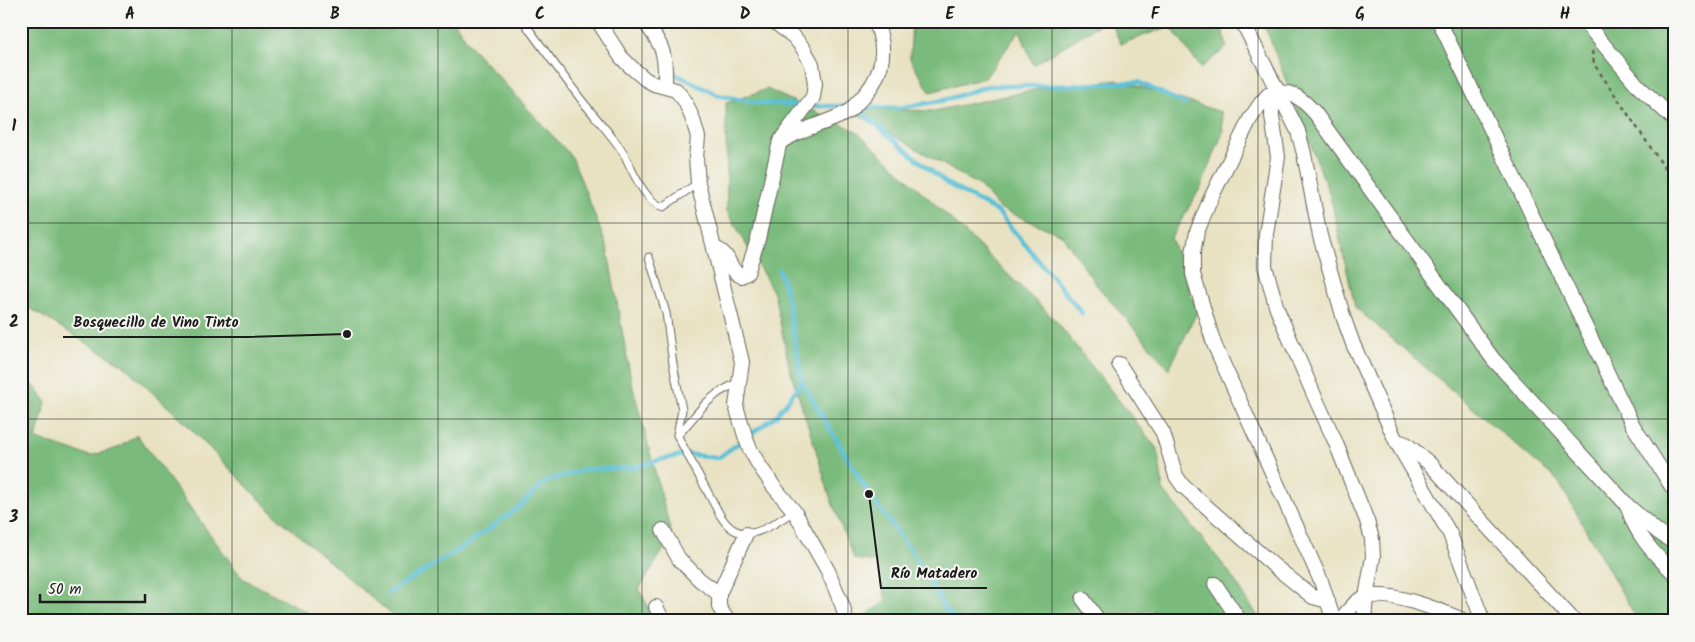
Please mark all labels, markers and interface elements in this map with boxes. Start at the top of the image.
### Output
text: A [125,2,135,27]
text: B [330,2,340,27]
text: C [535,2,545,27]
text: D [740,2,751,27]
text: E [946,2,956,27]
text: F [1151,2,1161,27]
text: G [1355,2,1365,27]
text: H [1560,2,1570,27]
text: 1 [12,114,17,139]
callout: Bosquecillo de Vino Tinto [63,307,248,337]
text: 2 [9,310,19,335]
text: Bosquecillo de Vino Tinto [73,311,239,335]
text: 3 [9,505,19,530]
callout: Río Matadero [881,558,987,588]
text: Río Matadero [891,562,977,586]
scale bar [40,572,145,604]
text: 50 m [48,578,82,602]

